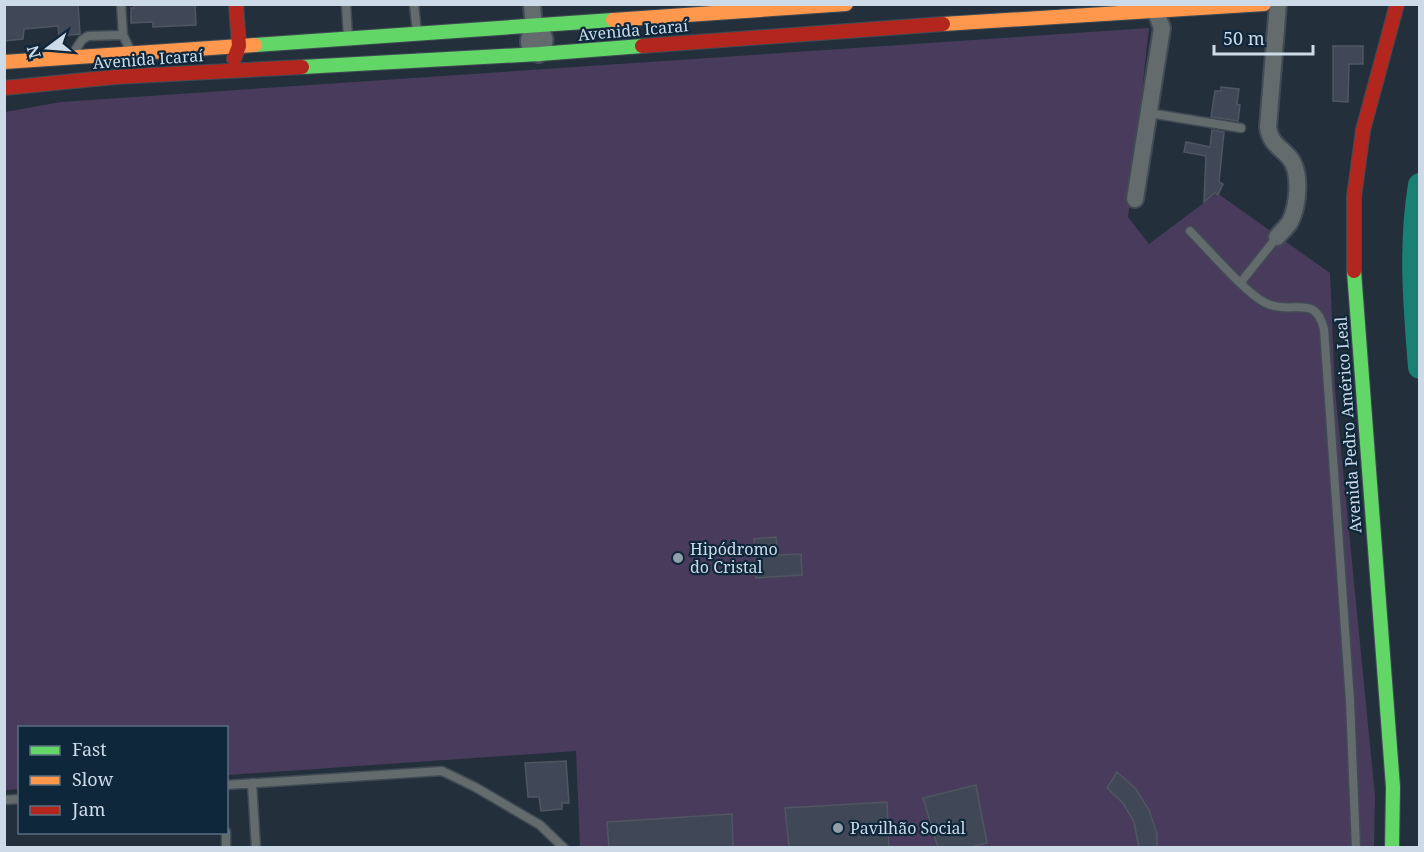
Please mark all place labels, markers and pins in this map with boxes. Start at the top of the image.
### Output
place label: Hipódromo do Cristal [690,538,778,578]
marker: Hipódromo do Cristal [671,551,685,565]
place label: Pavilhão Social [850,817,966,839]
marker: Pavilhão Social [831,821,845,835]

